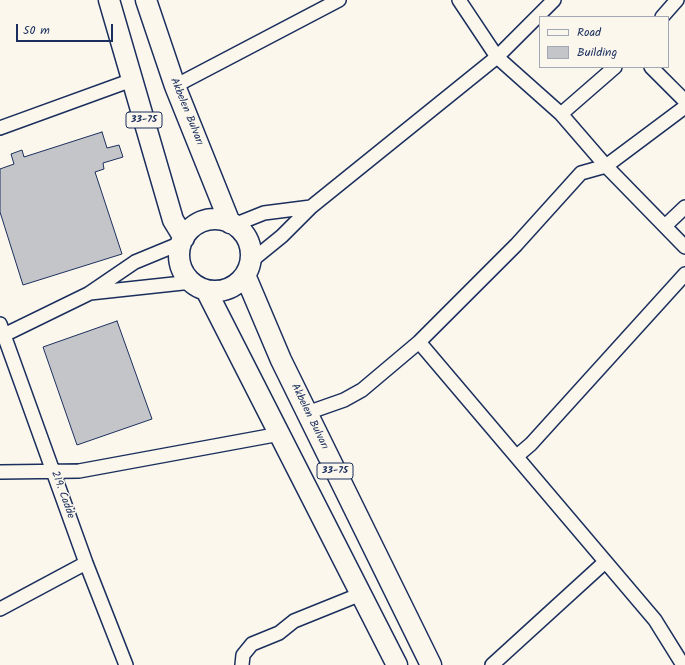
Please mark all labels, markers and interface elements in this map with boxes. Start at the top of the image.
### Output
scale bar [18,16,115,42]
legend [539,16,669,68]
text: 50 m [23,21,50,40]
text: Road [577,23,601,42]
text: Building [577,43,617,62]
street label: Akbelen Bulvarı [166,76,206,148]
road number: 33-75 [126,112,162,128]
street label: Akbelen Bulvarı [287,382,331,452]
road number: 33-75 [317,463,353,479]
street label: 219. Cadde [47,469,77,521]

